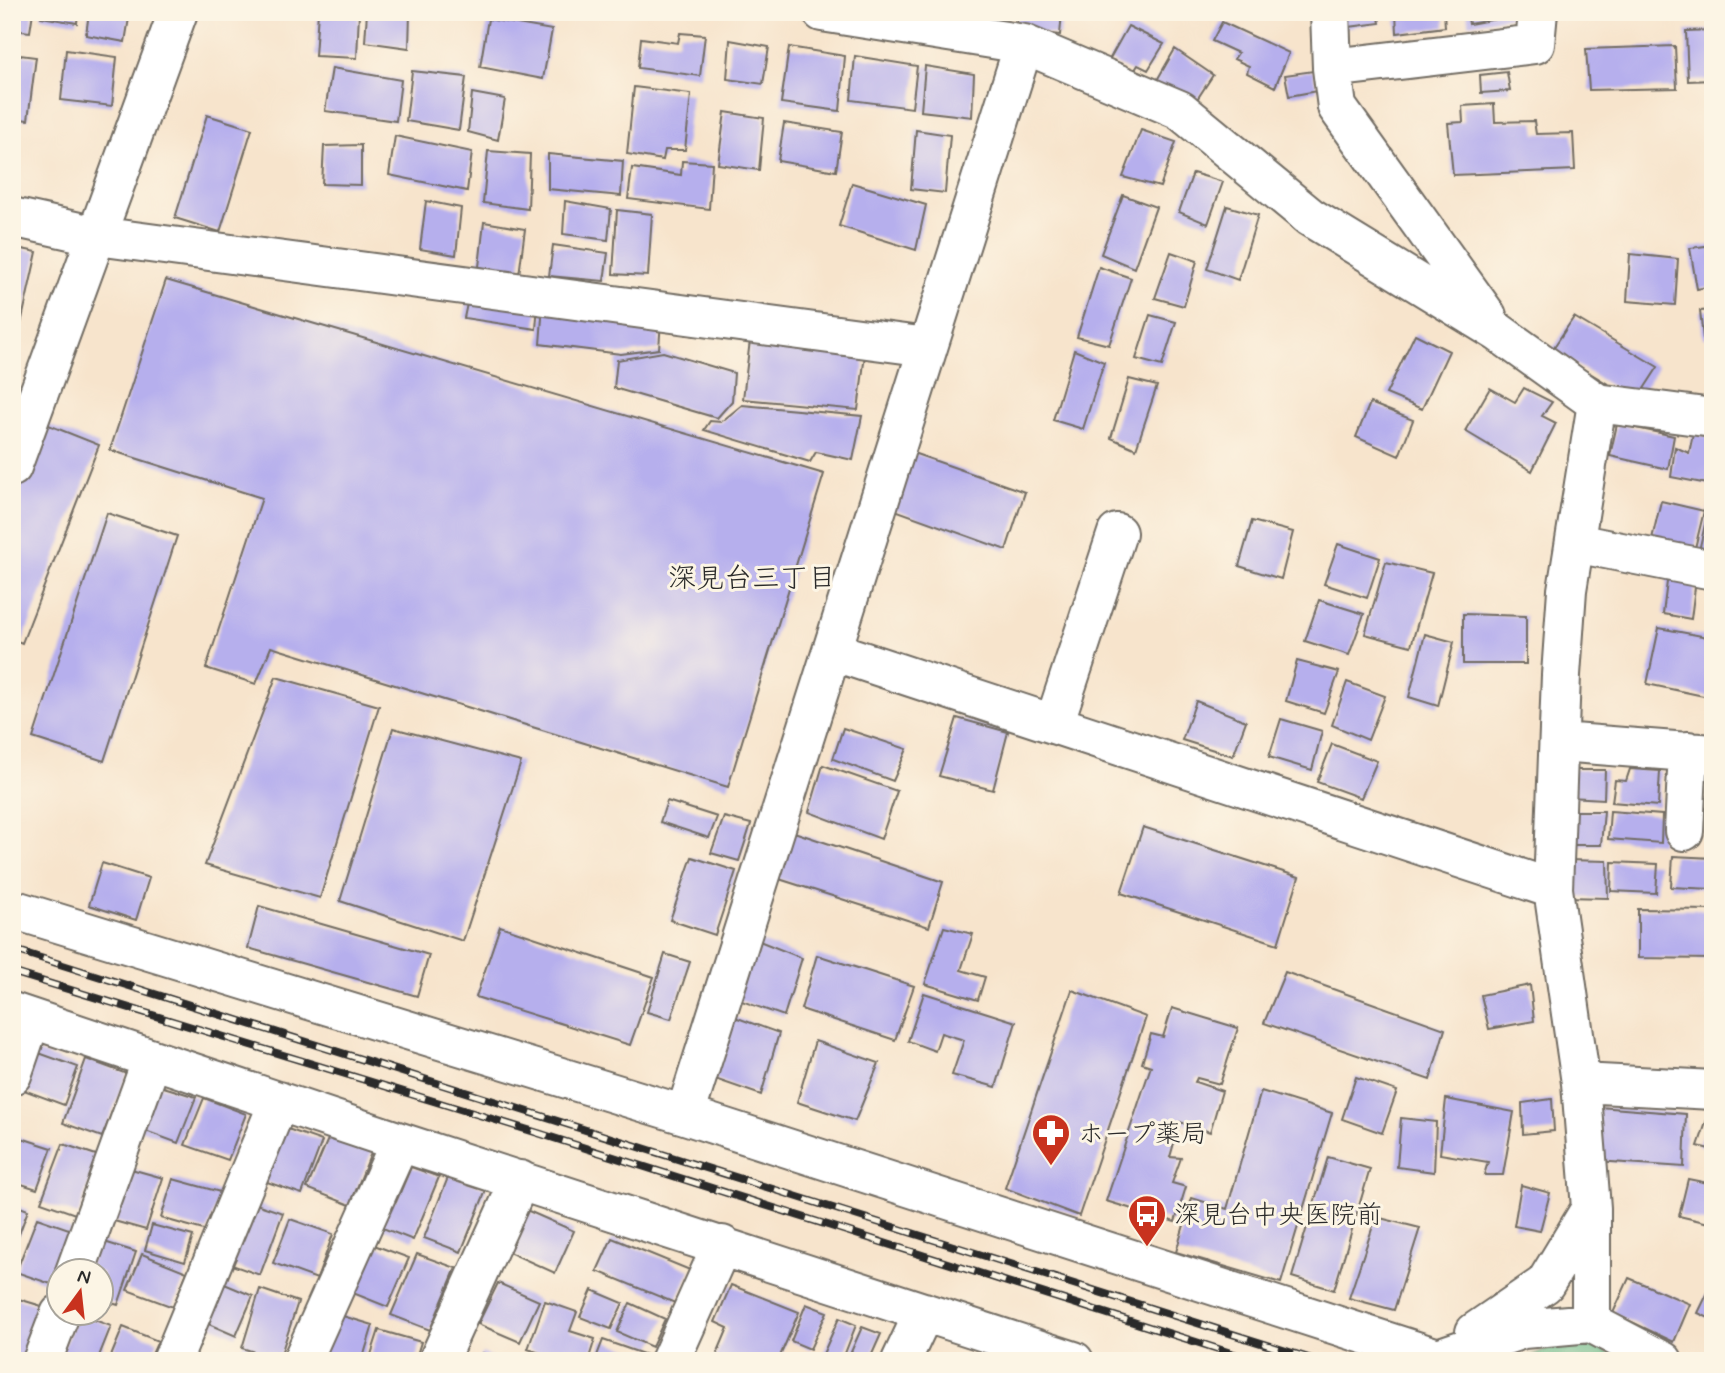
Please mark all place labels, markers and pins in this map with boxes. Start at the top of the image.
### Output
pharmacy icon: ホープ薬局 [1030,1112,1072,1167]
place label: ホープ薬局 [1078,1118,1207,1152]
bus stop icon: 深見台中央医院前 [1126,1193,1168,1248]
place label: 深見台中央医院前 [1174,1199,1382,1233]

